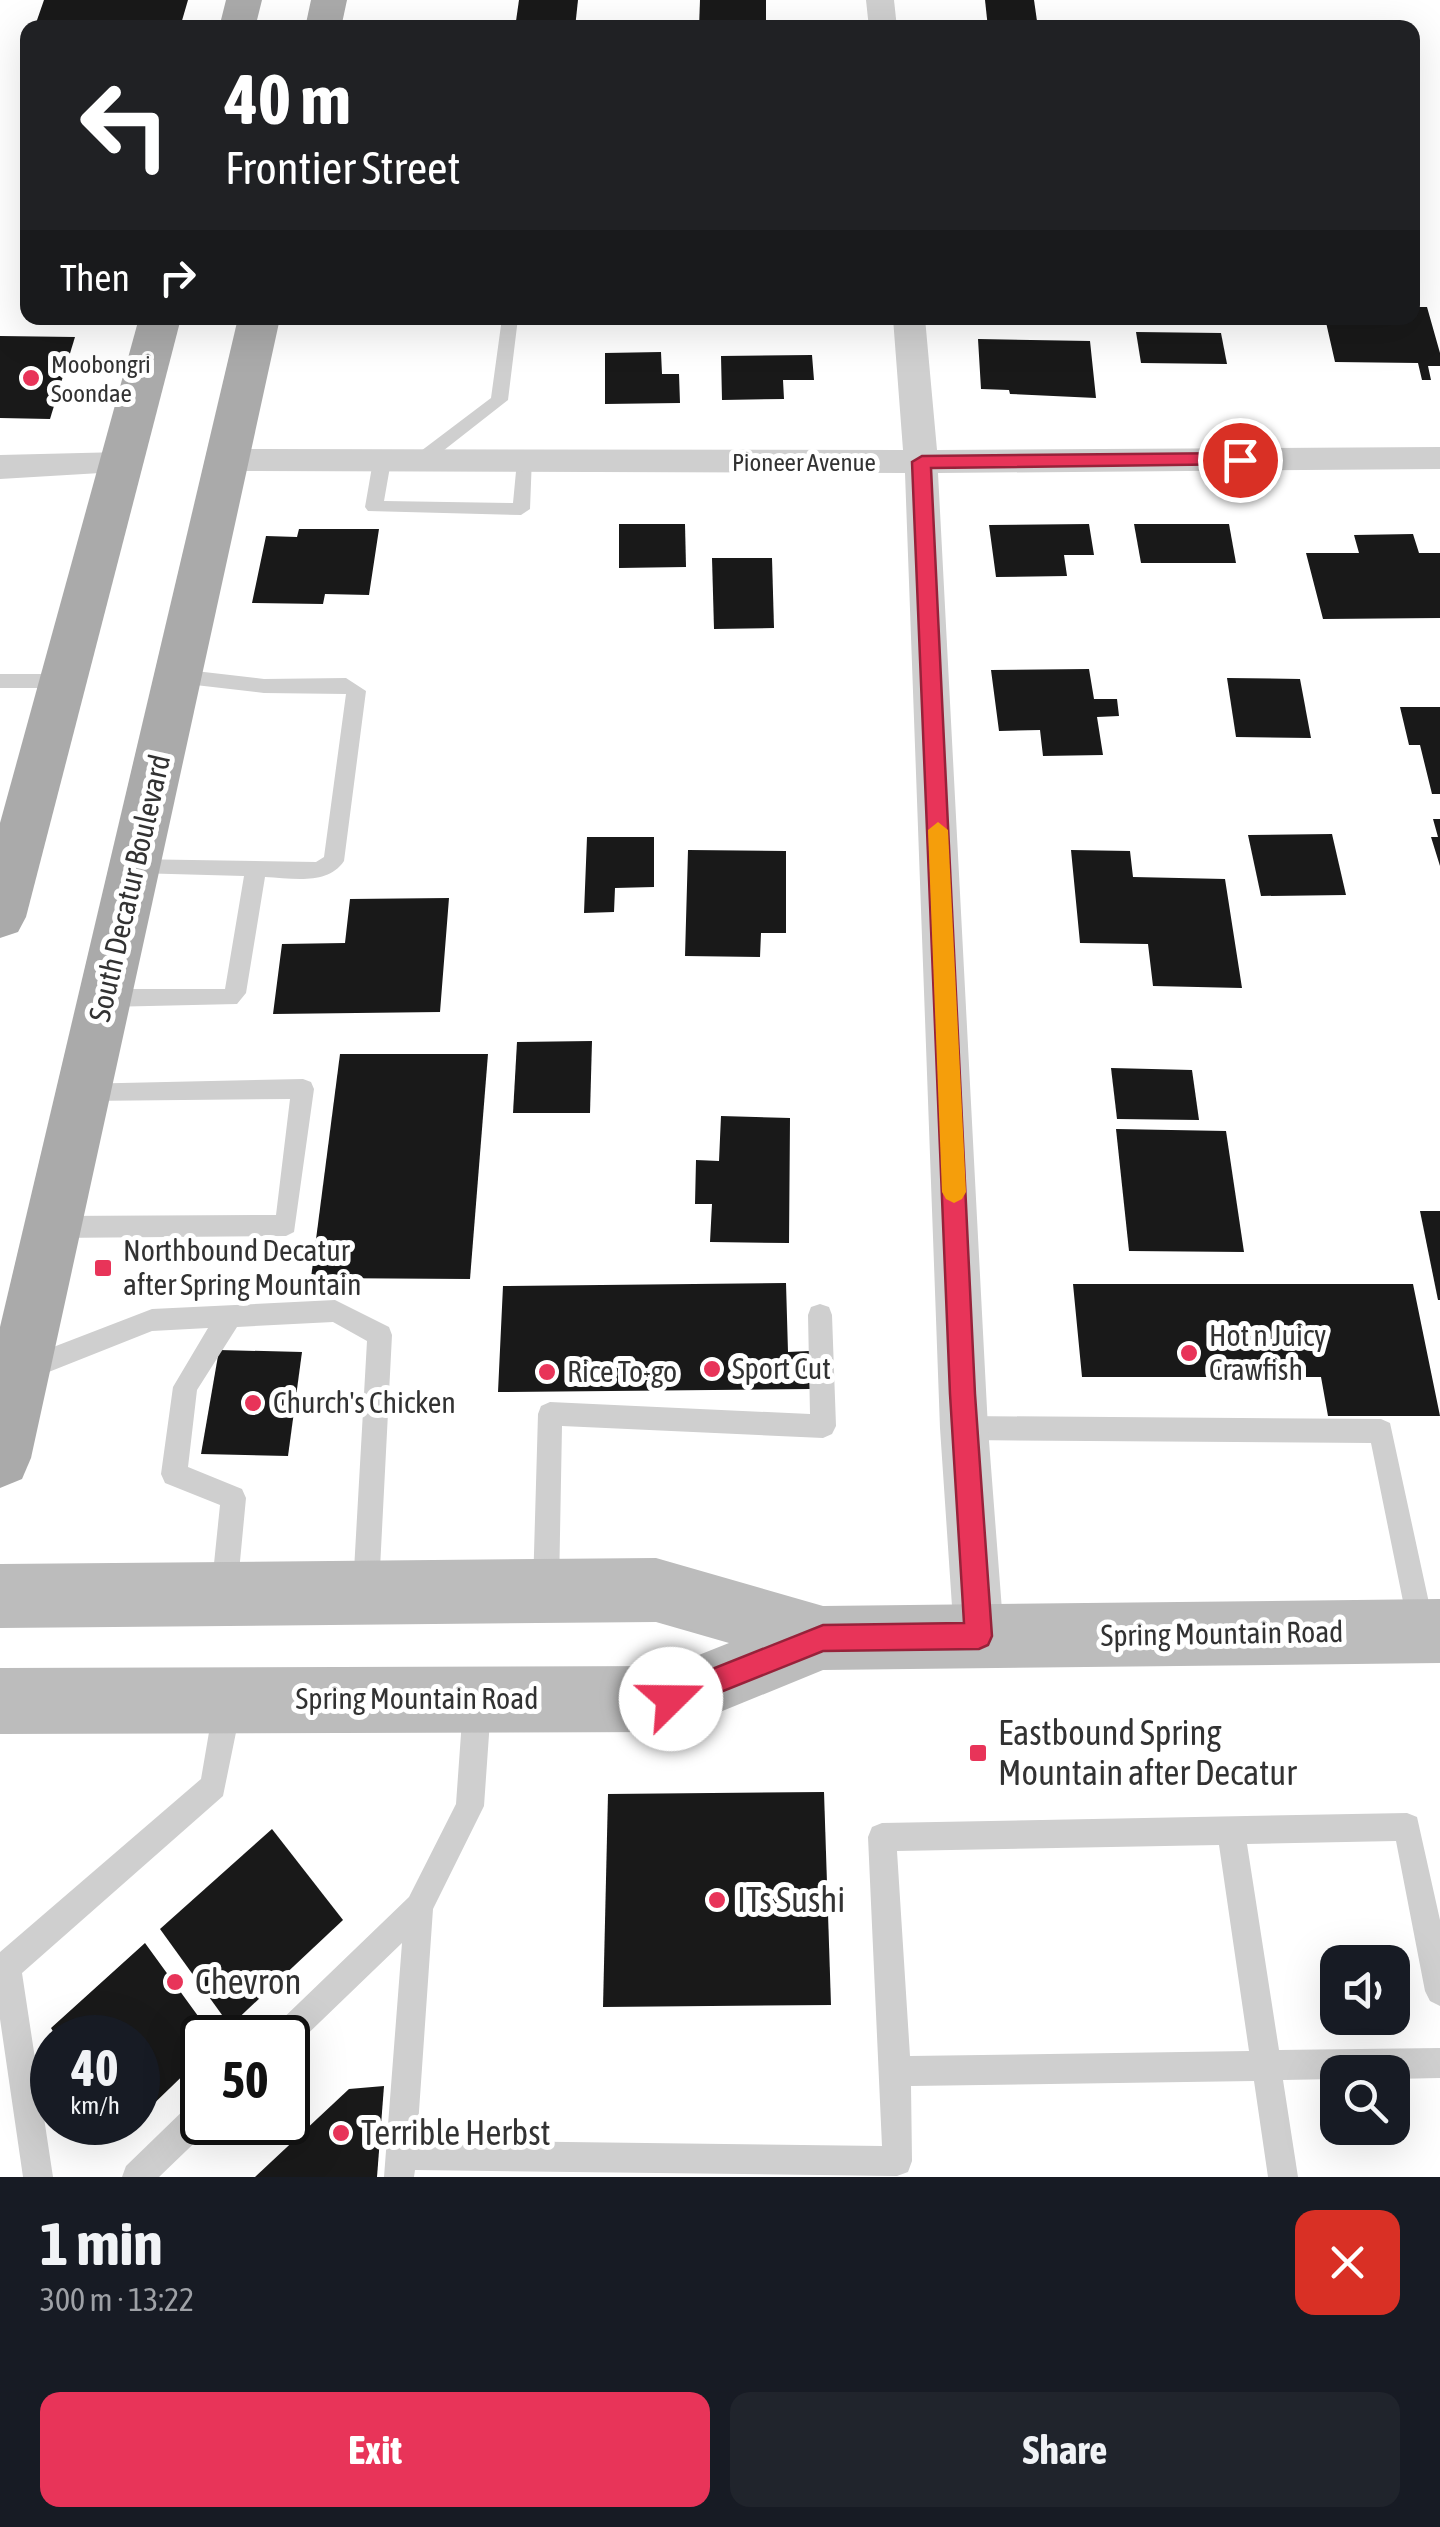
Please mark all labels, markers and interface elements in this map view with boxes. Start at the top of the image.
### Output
text: 40 m [225,59,351,139]
icon: left [60,60,190,190]
text: Frontier Street [225,142,460,194]
icon: right [150,250,205,305]
text: Then [60,256,130,299]
place label: Moobongri Soondae [51,350,151,407]
marker: Moobongri Soondae [20,367,42,389]
pin [1198,418,1283,503]
icon: arrive [1213,433,1268,488]
street label: Pioneer Avenue [732,448,876,476]
street label: South Decatur Boulevard [82,751,176,1024]
place label: Northbound Decatur after Spring Mountain [123,1233,362,1301]
marker: Northbound Decatur after Spring Mountain [92,1257,114,1279]
place label: Hot n Juicy Crawfish [1209,1318,1326,1386]
marker: Hot n Juicy Crawfish [1178,1342,1200,1364]
place label: Sport Cut [732,1351,831,1385]
place label: Rice To-go [567,1354,677,1388]
marker: Sport Cut [701,1358,723,1380]
marker: Rice To-go [536,1361,558,1383]
place label: Church's Chicken [273,1385,456,1419]
marker: Church's Chicken [242,1392,264,1414]
street label: Spring Mountain Road [1100,1614,1344,1652]
position arrow [619,1647,723,1751]
street label: Spring Mountain Road [296,1681,538,1715]
place label: Eastbound Spring Mountain after Decatur [998,1712,1297,1792]
marker: Eastbound Spring Mountain after Decatur [967,1742,989,1764]
place label: ITs Sushi [737,1879,845,1919]
marker: ITs Sushi [706,1889,728,1911]
map controls [1320,1945,1410,2145]
button: sound [1320,1945,1410,2035]
place label: Chevron [195,1961,301,2001]
marker: Chevron [164,1971,186,1993]
speed limit sign: 50 [180,2015,310,2145]
text: 40 [71,2039,118,2097]
button: search [1320,2055,1410,2145]
text: km/h [70,2091,120,2119]
place label: Terrible Herbst [361,2112,551,2152]
marker: Terrible Herbst [330,2122,352,2144]
text: 1 min [40,2209,163,2278]
button: close [1295,2210,1400,2315]
text: 300 m · 13:22 [40,2281,194,2318]
button: Exit [40,2392,710,2507]
button: Share [730,2392,1400,2507]

